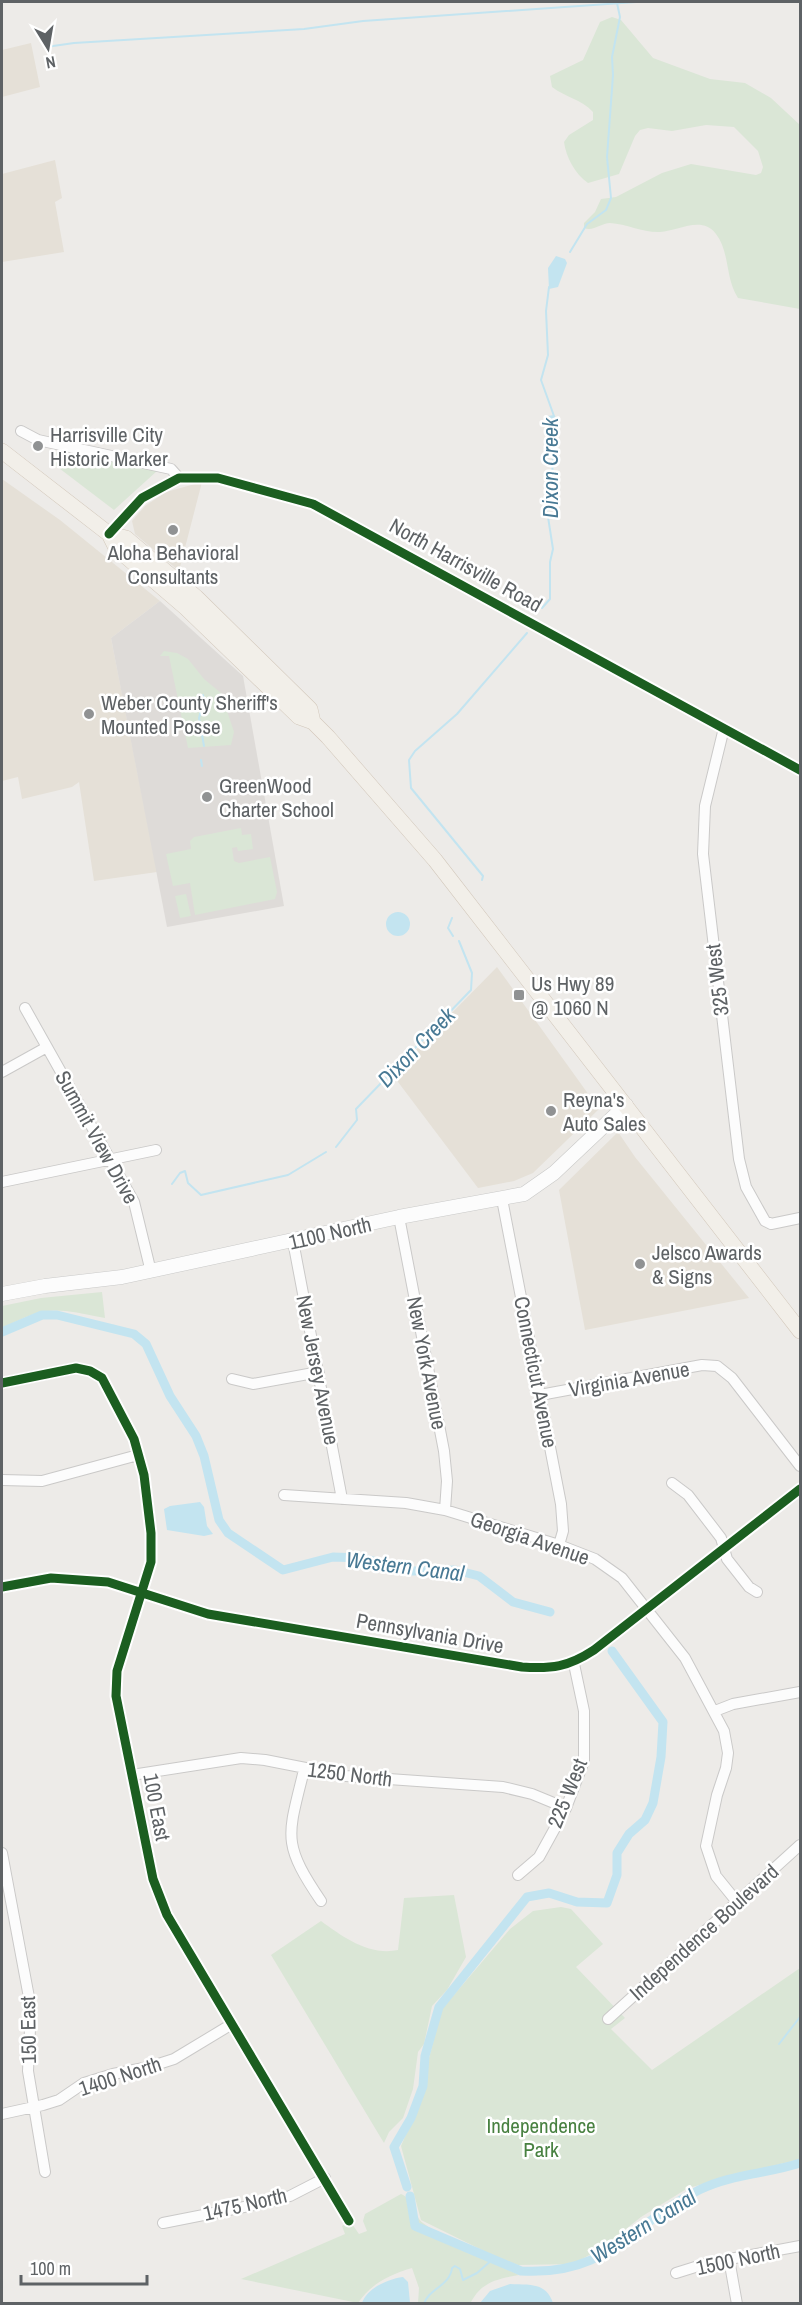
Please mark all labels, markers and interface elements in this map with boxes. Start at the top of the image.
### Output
north arrow [18,18,78,78]
text: N [44,51,58,74]
water label: Dixon Creek [535,417,565,518]
place label: Harrisville City Historic Marker [50,420,168,473]
marker: Harrisville City Historic Marker [31,439,45,453]
street label: North Harrisville Road [384,511,548,619]
marker: Aloha Behavioral Consultants [166,523,180,537]
place label: Aloha Behavioral Consultants [106,538,239,591]
place label: Weber County Sheriff's Mounted Posse [101,688,278,741]
marker: Weber County Sheriff's Mounted Posse [82,707,96,721]
place label: GreenWood Charter School [219,771,334,824]
marker: GreenWood Charter School [200,790,214,804]
street label: 325 West [698,942,736,1018]
place label: Us Hwy 89 @ 1060 N [531,969,614,1022]
marker: Us Hwy 89 @ 1060 N [512,988,526,1002]
water label: Dixon Creek [370,1000,462,1093]
street label: Summit View Drive [48,1065,146,1209]
place label: Reyna's Auto Sales [562,1085,646,1138]
marker: Reyna's Auto Sales [544,1104,558,1118]
street label: 1100 North [286,1209,374,1257]
place label: Jelsco Awards & Signs [652,1238,762,1291]
marker: Jelsco Awards & Signs [633,1257,647,1271]
street label: New Jersey Avenue [289,1293,347,1447]
street label: New York Avenue [400,1294,454,1432]
street label: Connecticut Avenue [507,1294,565,1450]
street label: Virginia Avenue [566,1354,692,1404]
street label: Georgia Avenue [467,1504,593,1572]
water label: Western Canal [344,1544,467,1588]
street label: Pennsylvania Drive [354,1606,506,1660]
street label: 1250 North [306,1754,394,1794]
street label: 225 West [540,1754,594,1832]
street label: 100 East [136,1771,178,1843]
street label: Independence Boulevard [623,1857,785,2007]
street label: 150 East [13,1996,43,2064]
street label: 1400 North [75,2049,165,2103]
park label: Independence Park [486,2111,596,2164]
street label: 1475 North [200,2180,290,2228]
water label: Western Canal [585,2181,702,2270]
street label: 1500 North [693,2236,783,2282]
scale bar [21,2248,147,2286]
text: 100 m [30,2256,71,2281]

